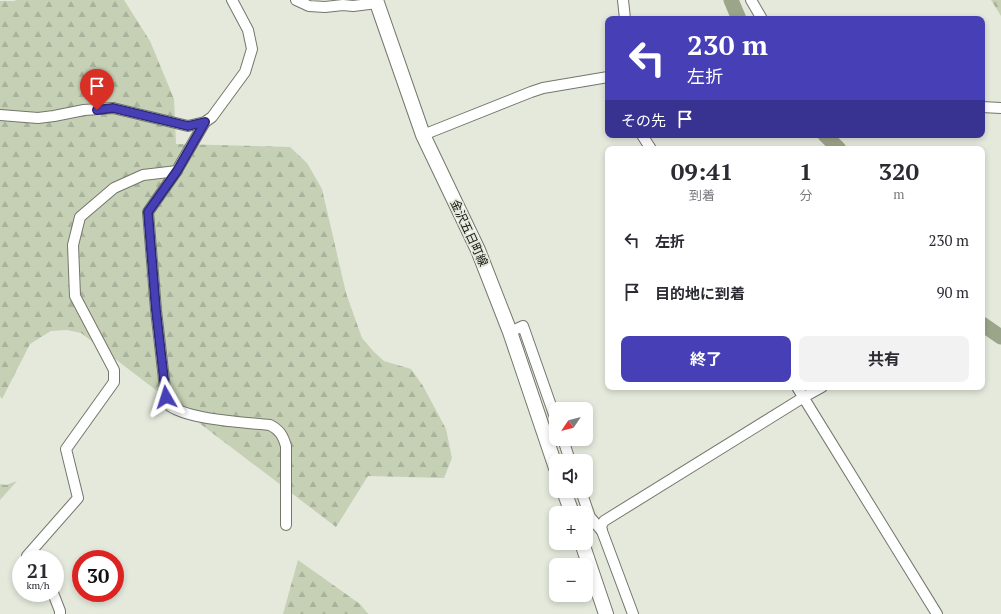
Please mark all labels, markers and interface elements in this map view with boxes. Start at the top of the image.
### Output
text: 230 m [687,26,768,63]
icon: left [621,32,673,84]
text: 左折 [687,64,723,88]
pin [80,69,114,110]
icon: arrive [86,75,108,97]
icon: arrive [674,108,696,130]
text: その先 [621,110,666,130]
text: 09:41 [671,155,733,187]
text: 1 [799,155,813,187]
text: 320 [878,155,919,187]
text: m [893,185,904,203]
text: 到着 [689,186,715,204]
text: 分 [799,186,812,204]
street label: 金沢五日町線 [447,197,491,269]
icon: left [621,229,643,251]
text: 230 m [928,230,969,250]
text: 左折 [655,231,685,251]
icon: arrive [621,281,643,303]
text: 90 m [936,282,969,302]
text: 目的地に到着 [655,283,745,303]
button: 終了 [621,336,791,382]
button: 共有 [799,336,969,382]
position arrow [145,376,187,418]
north arrow [549,402,593,446]
map controls [549,402,593,602]
button: sound [549,454,593,498]
button: + [549,506,593,550]
speed limit sign: 30 [72,550,124,602]
text: 21 [27,557,49,584]
button: − [549,558,593,602]
text: km/h [26,579,50,592]

